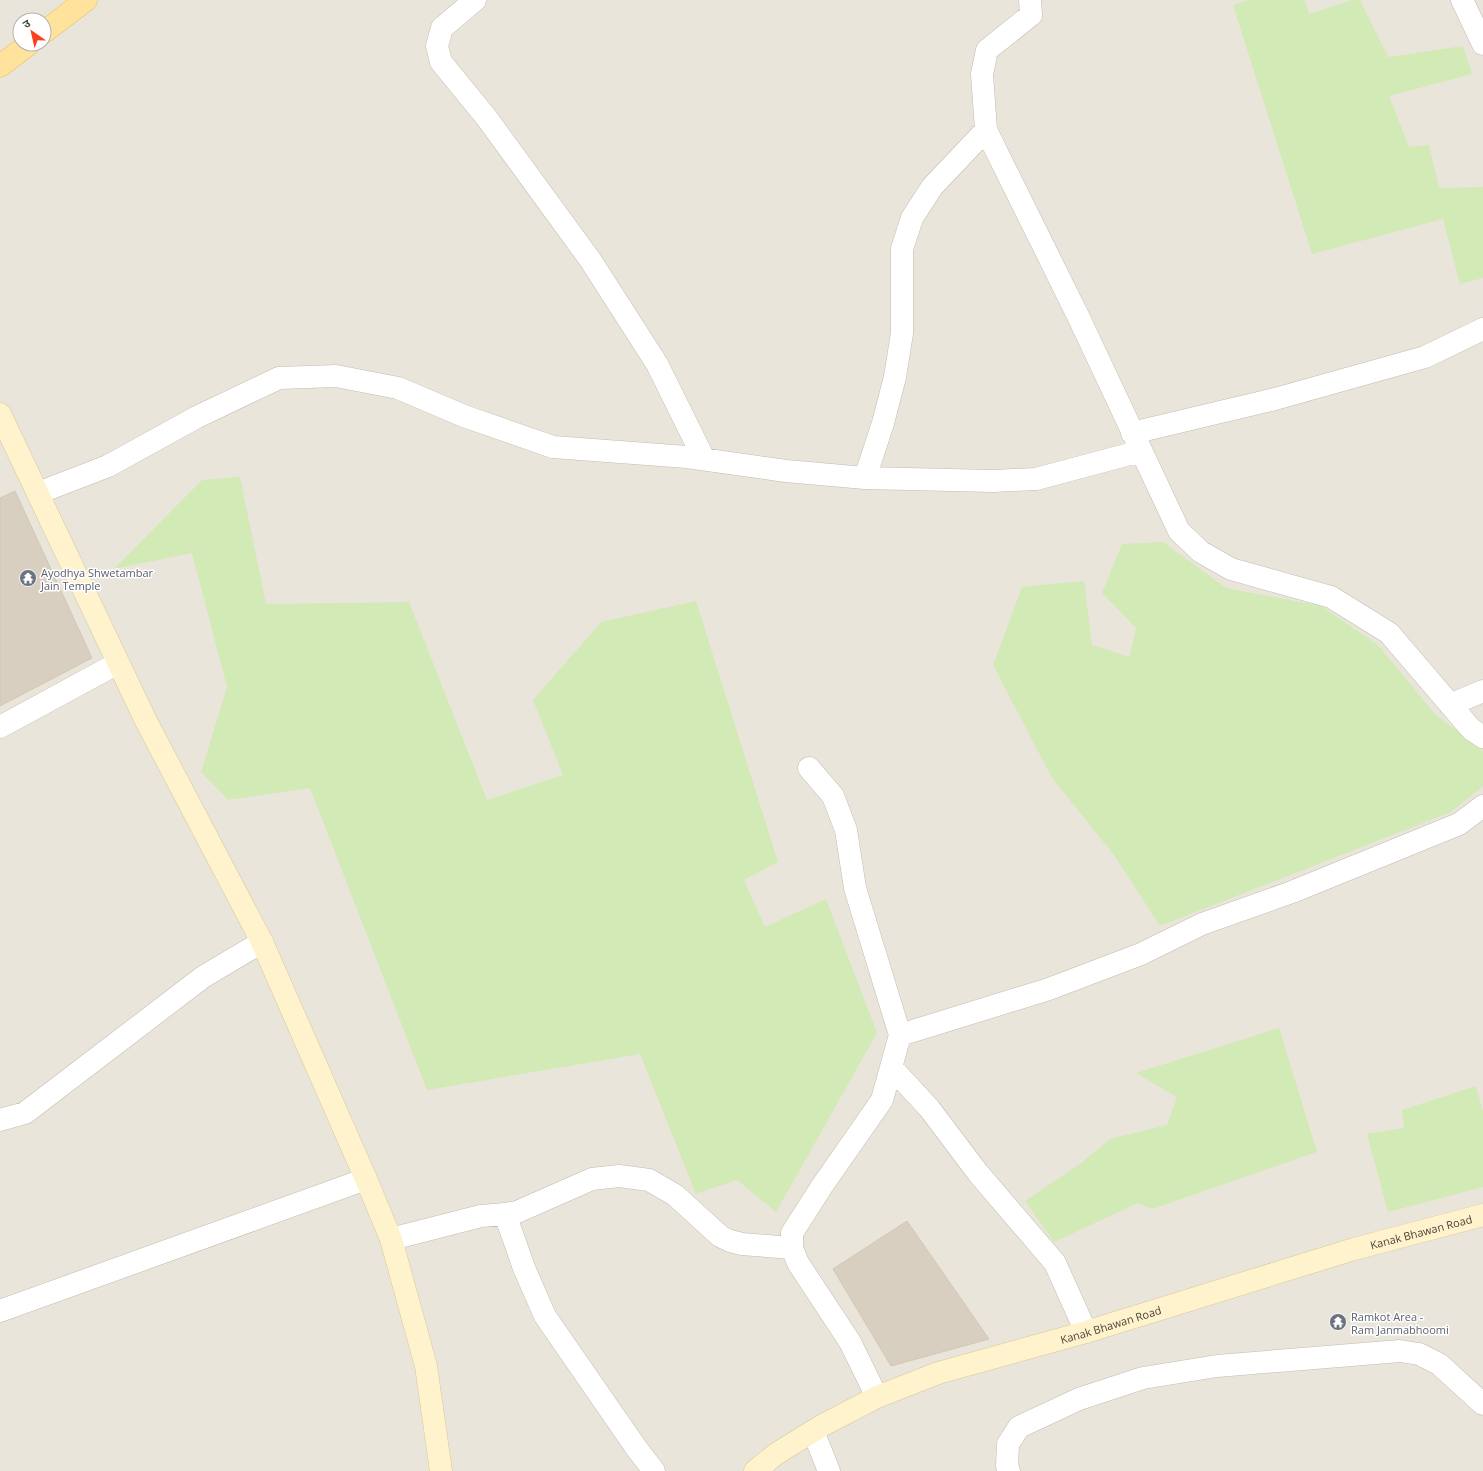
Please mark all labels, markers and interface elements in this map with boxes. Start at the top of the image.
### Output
north arrow [12,12,52,52]
text: उ [19,15,33,31]
place label: Ayodhya Shwetambar Jain Temple [40,565,154,593]
temple icon: Ayodhya Shwetambar Jain Temple [18,568,38,588]
street label: Kanak Bhawan Road [1368,1211,1474,1252]
street label: Kanak Bhawan Road [1058,1302,1163,1346]
place label: Ramkot Area - Ram Janmabhoomi [1351,1309,1449,1337]
temple icon: Ramkot Area - Ram Janmabhoomi [1328,1312,1348,1332]

